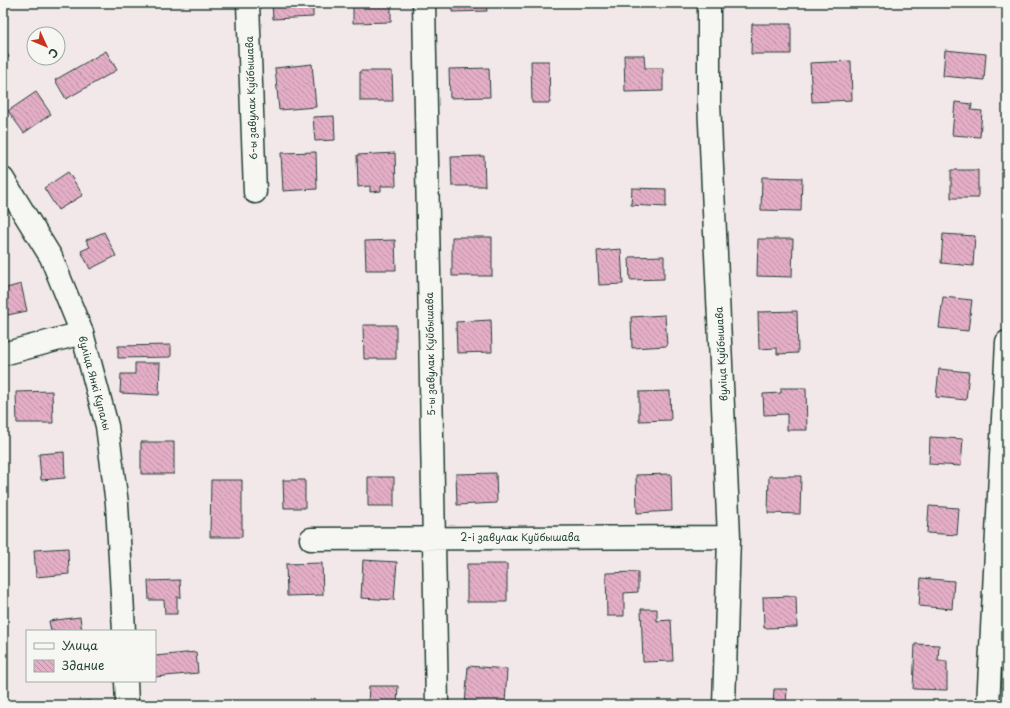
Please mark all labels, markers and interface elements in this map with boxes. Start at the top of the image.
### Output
north arrow [26,26,66,66]
street label: 6-ы завулак Куйбышава [241,35,261,160]
text: С [45,44,63,62]
street label: 5-ы завулак Куйбышава [421,291,439,416]
street label: вуліца Куйбышава [710,306,731,402]
street label: вуліца Янкі Купалы [75,334,115,432]
street label: 2-і завулак Куйбышава [460,529,581,545]
legend [26,630,156,682]
text: Улица [62,636,98,654]
text: Здание [62,656,104,674]

